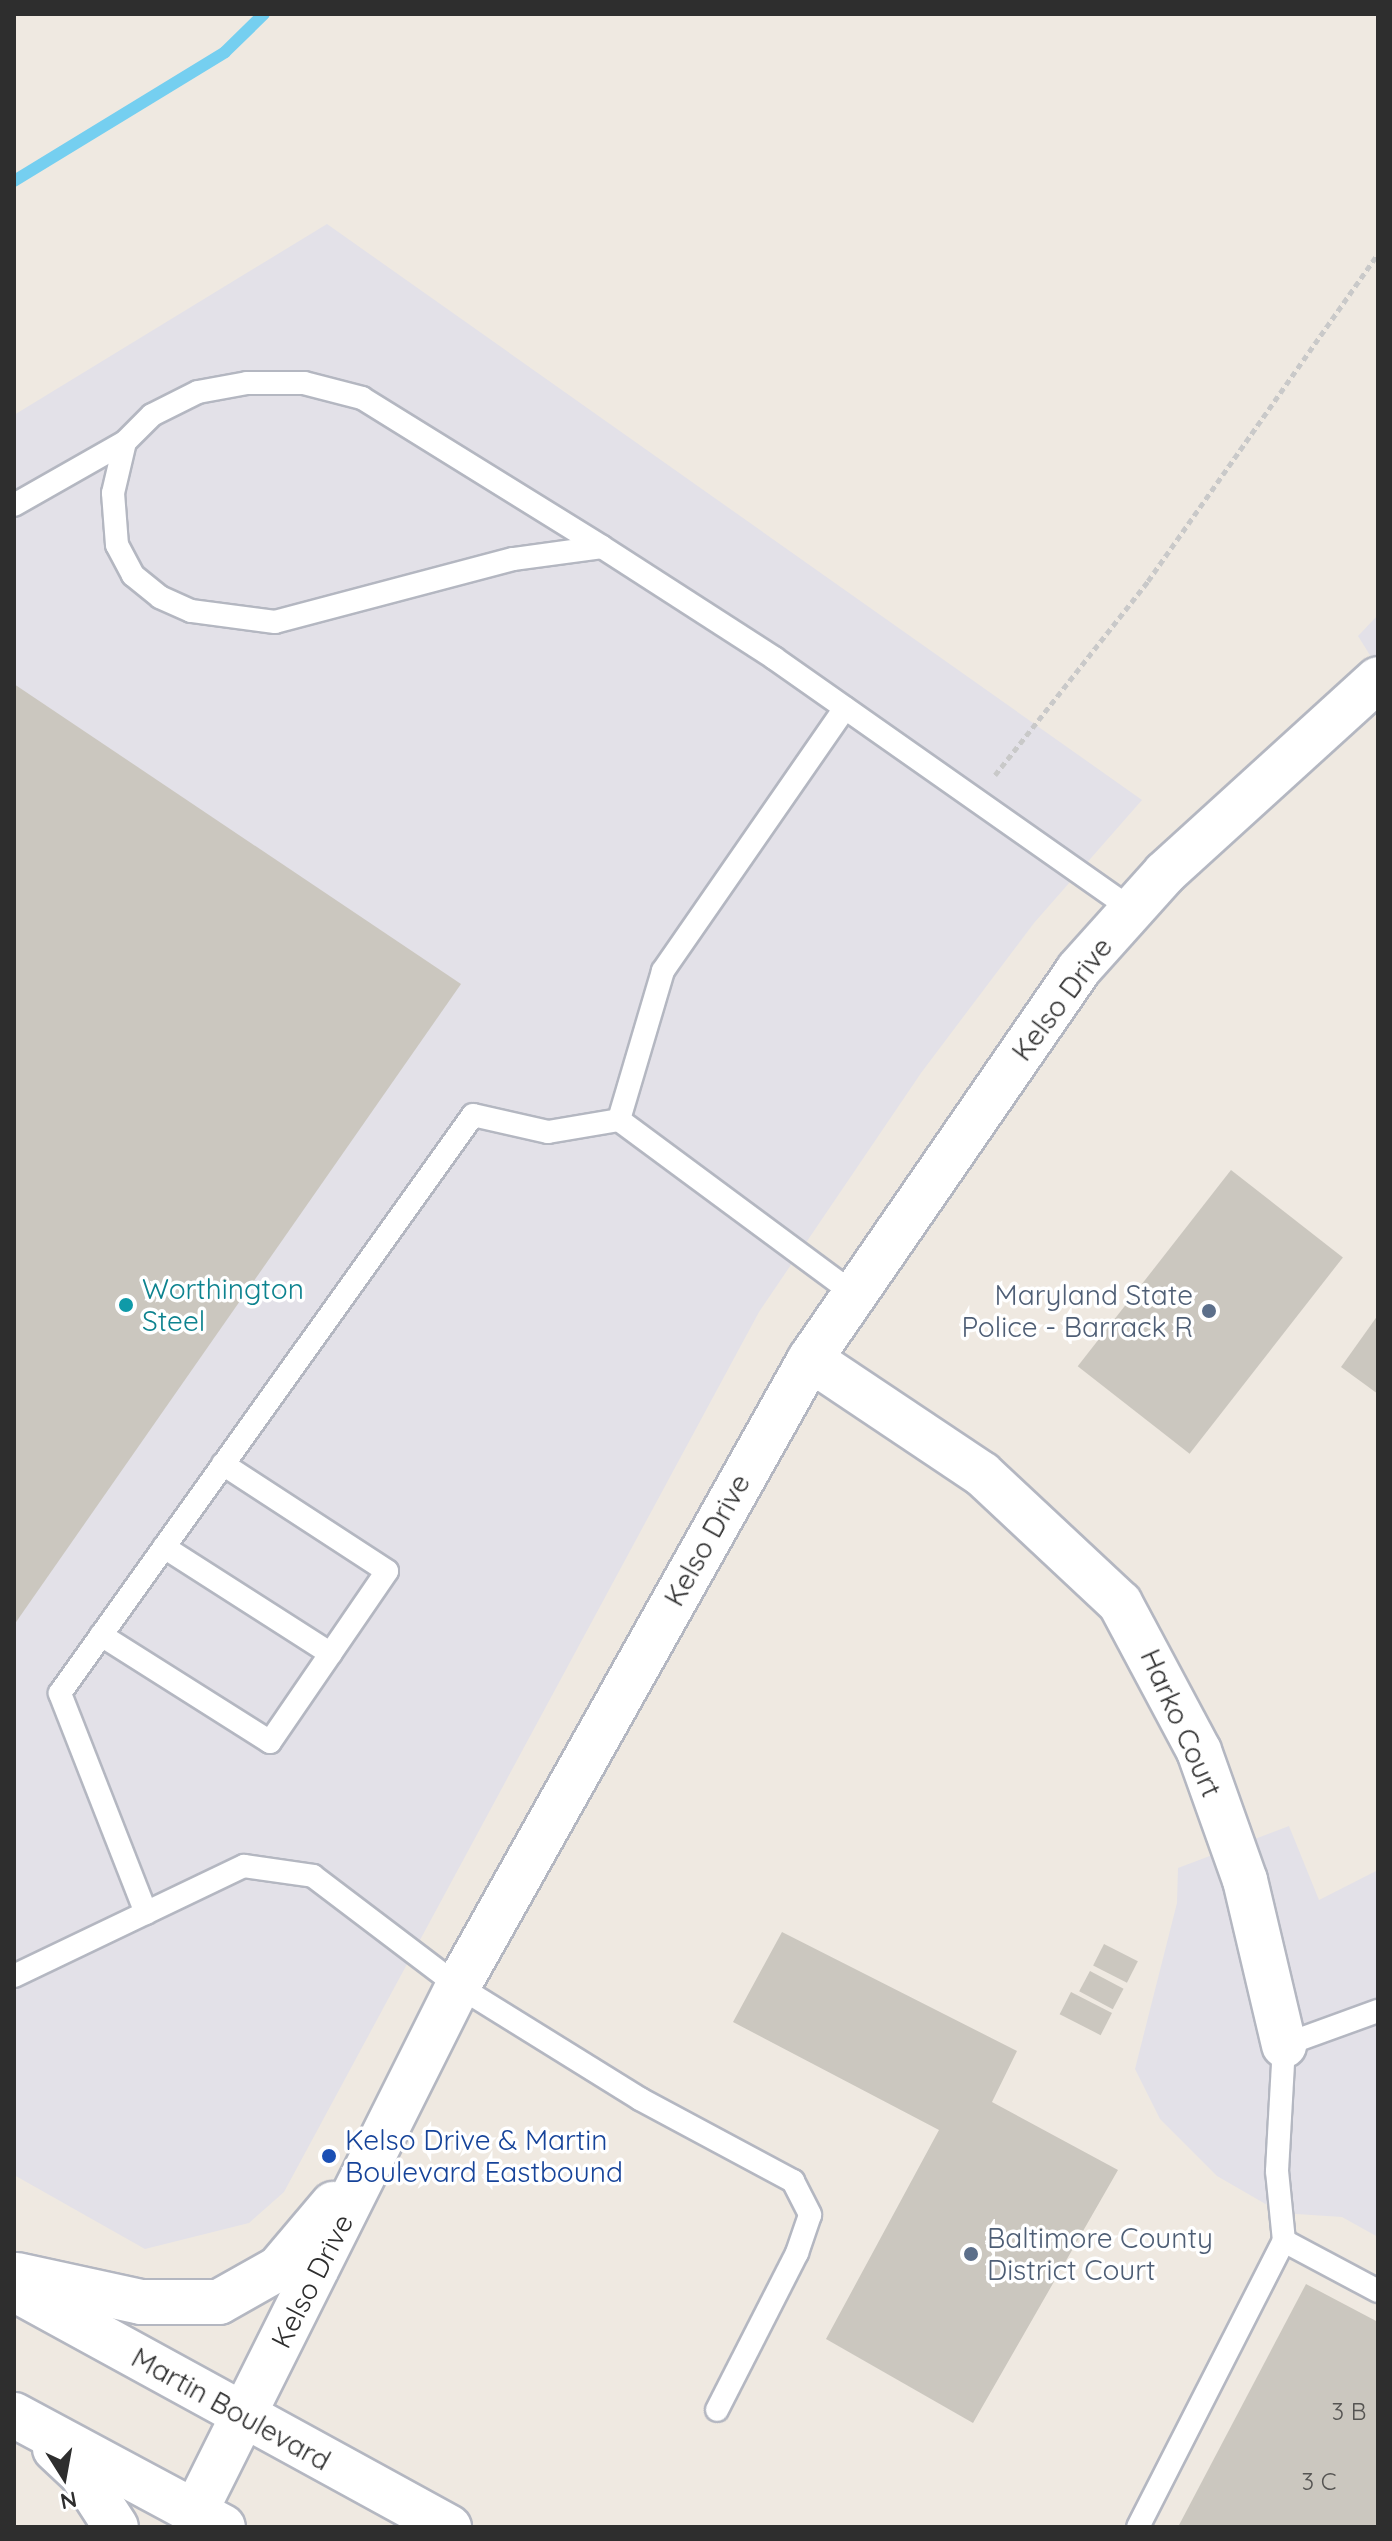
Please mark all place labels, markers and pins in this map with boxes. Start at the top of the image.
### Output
place label: Worthington Steel [142,1272,304,1338]
place label: Maryland State Police - Barrack R [961,1278,1193,1344]
marker: Worthington Steel [117,1296,135,1314]
marker: Maryland State Police - Barrack R [1200,1302,1218,1320]
place label: Kelso Drive & Martin Boulevard Eastbound [345,2123,623,2189]
marker: Kelso Drive & Martin Boulevard Eastbound [320,2147,338,2165]
place label: Baltimore County District Court [987,2221,1213,2287]
marker: Baltimore County District Court [962,2245,980,2263]

